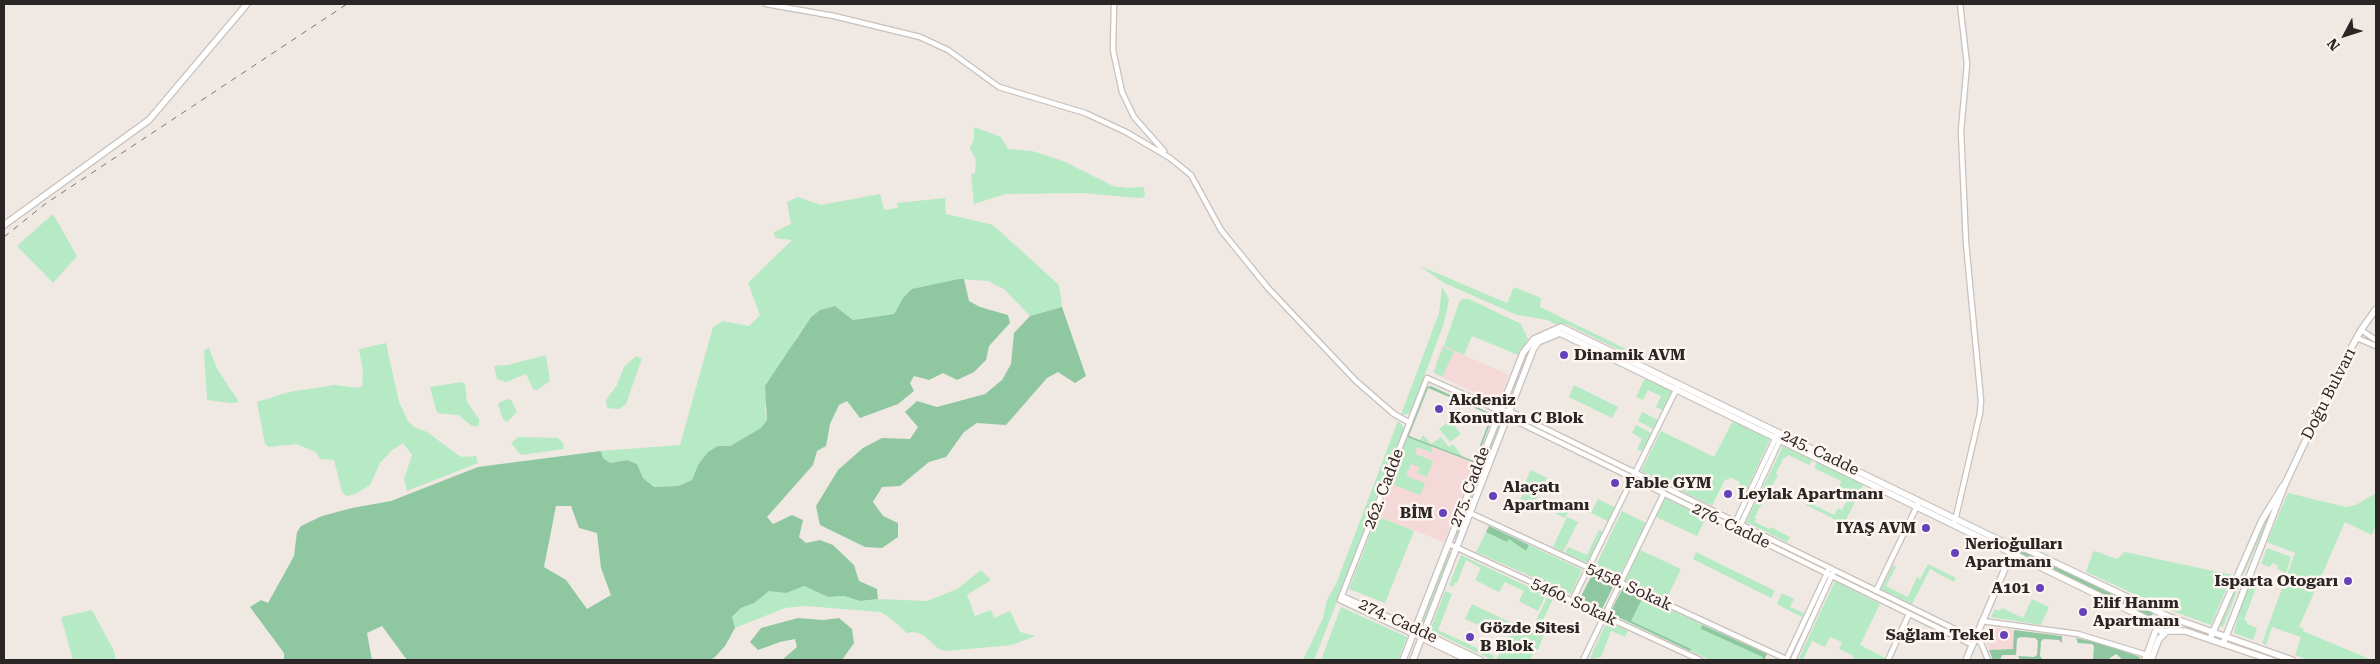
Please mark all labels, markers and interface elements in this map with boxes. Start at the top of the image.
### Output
north arrow [2320,10,2370,60]
text: N [2324,35,2343,54]
place label: Dinamik AVM [1574,345,1686,365]
street label: Doğu Bulvarı [2298,345,2360,443]
marker: Dinamik AVM [1558,349,1570,361]
place label: Akdeniz Konutları C Blok [1449,390,1584,428]
marker: Akdeniz Konutları C Blok [1433,403,1445,415]
street label: 245. Cadde [1778,426,1862,480]
street label: 275. Cadde [1446,444,1494,530]
street label: 262. Cadde [1360,446,1408,532]
place label: Fable GYM [1625,473,1711,493]
place label: Alaçatı Apartmanı [1503,477,1589,515]
marker: Fable GYM [1609,477,1621,489]
place label: Leylak Apartmanı [1738,484,1883,504]
marker: Leylak Apartmanı [1722,488,1734,500]
marker: Alaçatı Apartmanı [1487,490,1499,502]
street label: 276. Cadde [1689,499,1773,553]
place label: BİM [1400,503,1433,523]
marker: BİM [1437,507,1449,519]
place label: IYAŞ AVM [1836,518,1916,538]
marker: IYAŞ AVM [1920,522,1932,534]
place label: Nerioğulları Apartmanı [1965,534,2062,572]
marker: Nerioğulları Apartmanı [1949,547,1961,559]
street label: 5458. Sokak [1583,559,1675,615]
place label: Isparta Otogarı [2215,571,2338,591]
street label: 5460. Sokak [1528,574,1620,630]
marker: Isparta Otogarı [2342,575,2354,587]
place label: A101 [1992,578,2030,598]
marker: A101 [2034,582,2046,594]
place label: Elif Hanım Apartmanı [2093,593,2179,631]
street label: 274. Cadde [1356,594,1440,648]
marker: Elif Hanım Apartmanı [2077,606,2089,618]
place label: Gözde Sitesi B Blok [1480,618,1580,656]
place label: Sağlam Tekel [1886,625,1994,645]
marker: Sağlam Tekel [1998,629,2010,641]
marker: Gözde Sitesi B Blok [1464,631,1476,643]

